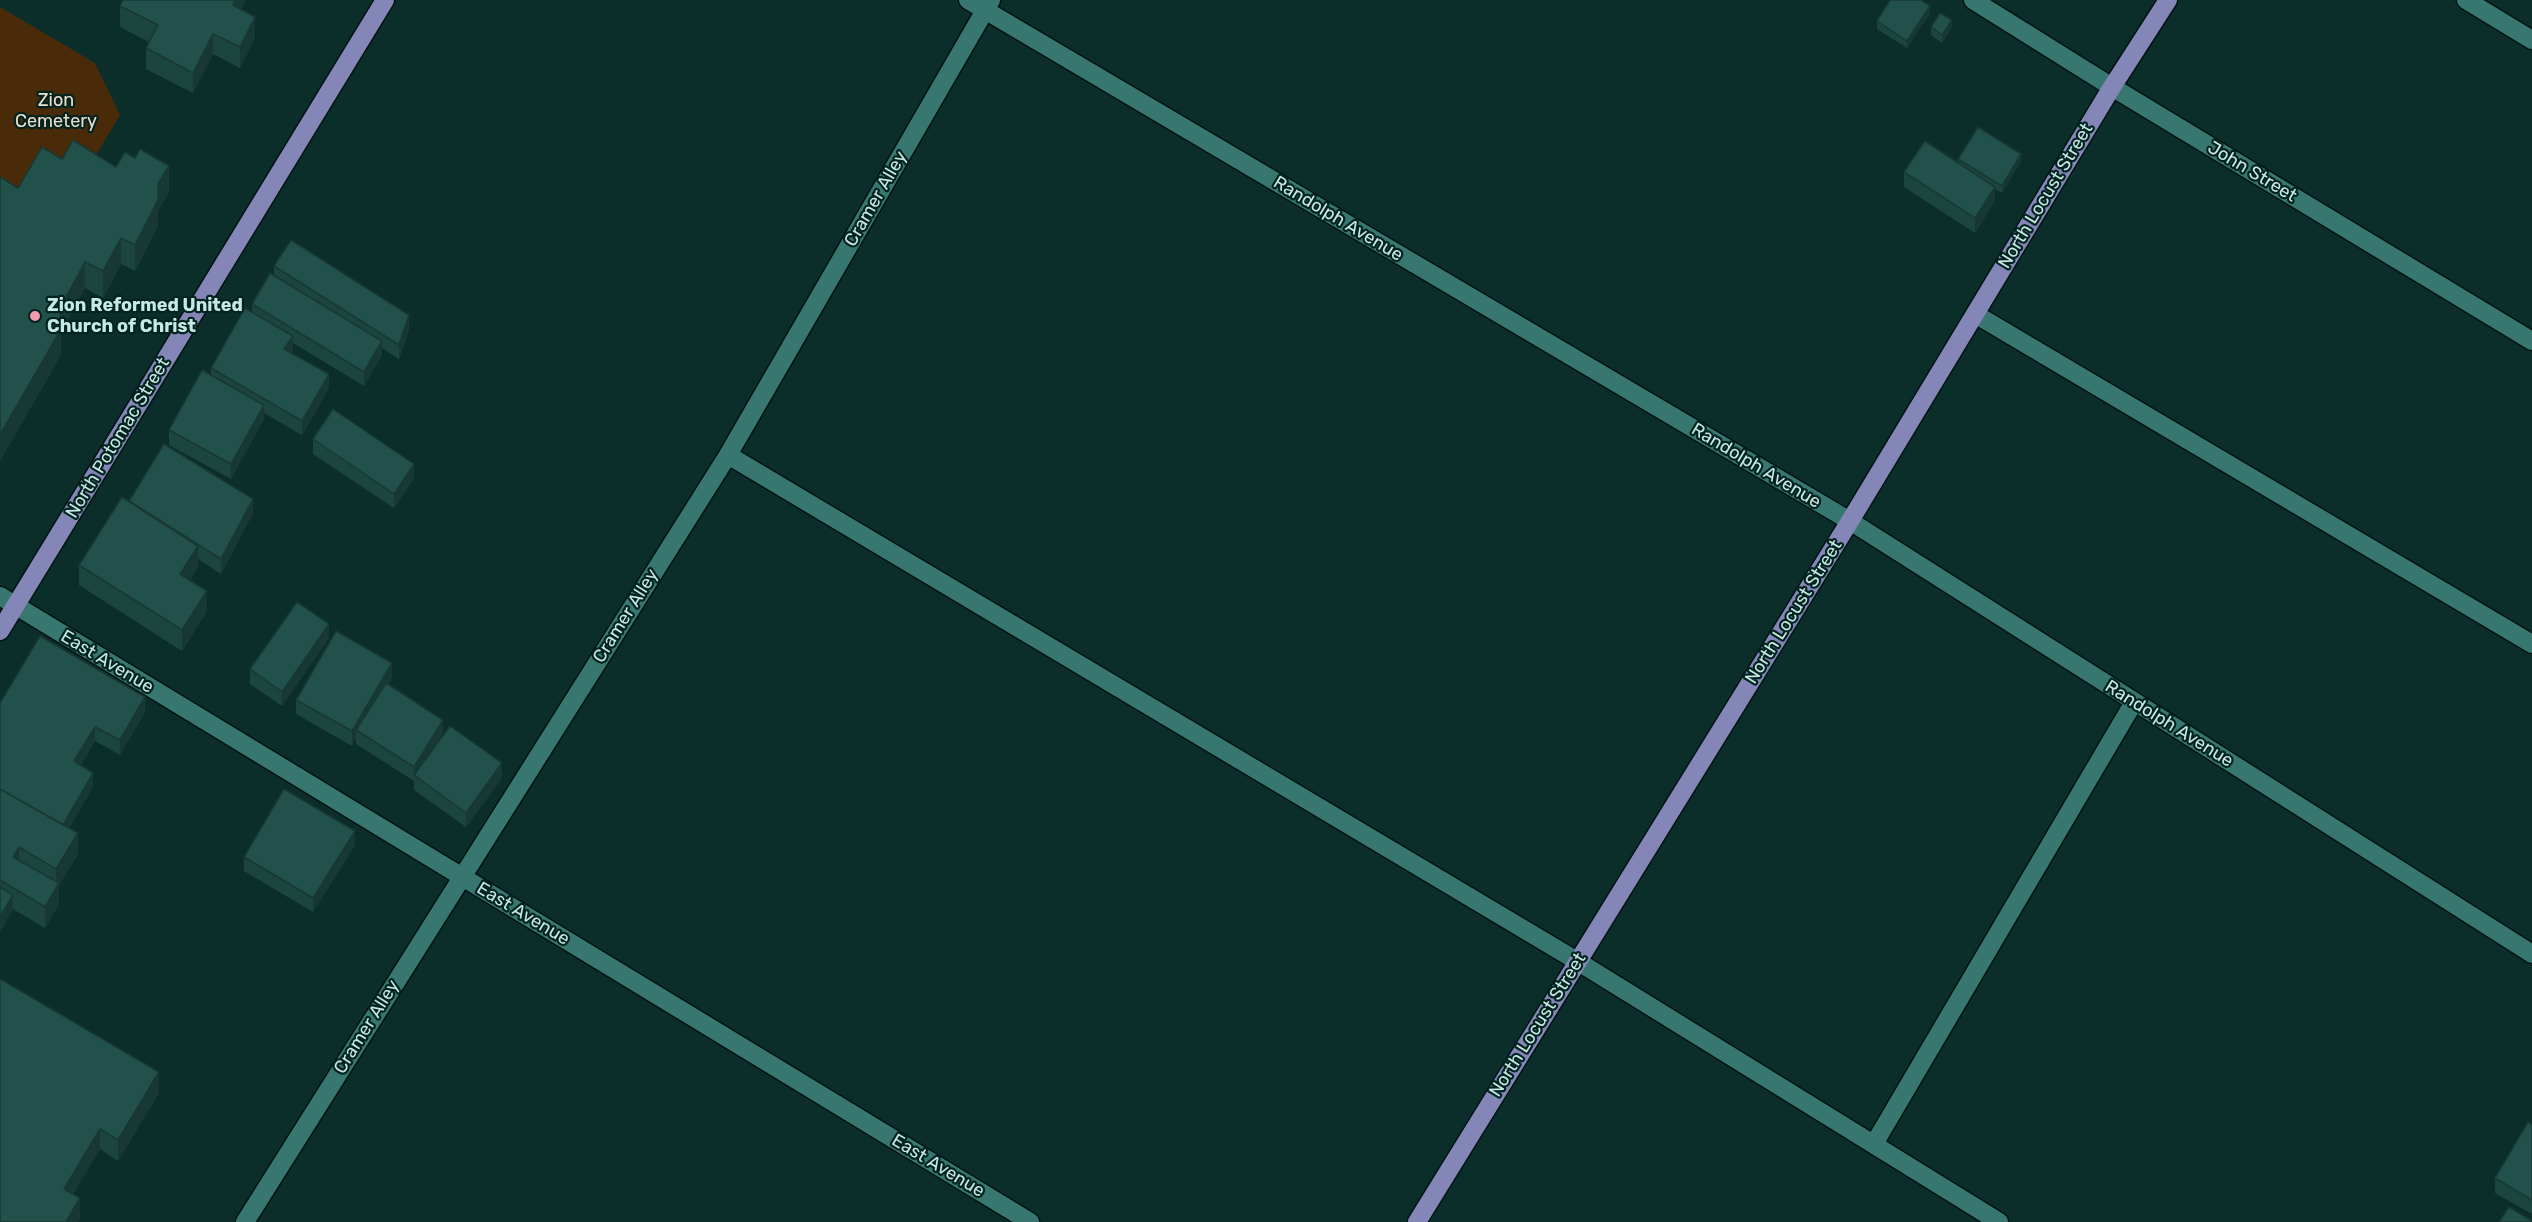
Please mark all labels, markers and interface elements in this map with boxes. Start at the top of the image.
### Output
park label: Zion Cemetery [15,90,97,132]
street label: North Locust Street [1994,119,2098,273]
street label: John Street [2204,137,2300,207]
street label: Cramer Alley [840,148,912,250]
street label: Randolph Avenue [1269,172,1407,266]
place label: Zion Reformed United Church of Christ [47,295,243,338]
marker: Zion Reformed United Church of Christ [28,309,42,323]
street label: North Potomac Street [61,354,175,522]
street label: Randolph Avenue [1687,419,1825,513]
street label: North Locust Street [1741,536,1847,688]
street label: Cramer Alley [589,565,663,667]
street label: East Avenue [57,626,157,698]
street label: Randolph Avenue [2101,676,2237,772]
street label: East Avenue [473,878,573,950]
street label: North Locust Street [1485,949,1591,1101]
street label: Cramer Alley [330,976,404,1078]
street label: East Avenue [888,1130,988,1202]

